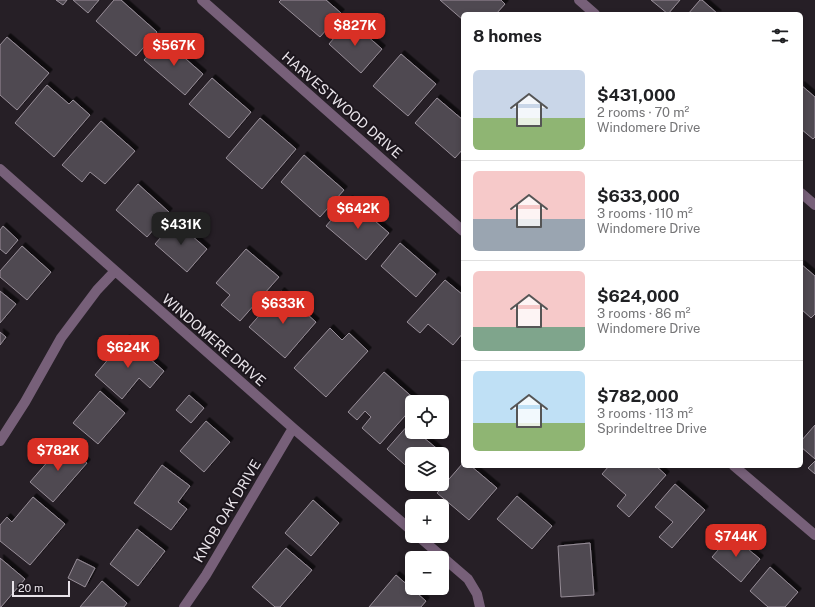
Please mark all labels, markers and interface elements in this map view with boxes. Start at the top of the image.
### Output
pin: $827K [327,13,383,47]
text: $827K [333,18,377,33]
icon: filters [769,25,791,47]
text: 8 homes [473,26,542,46]
pin: $567K [146,33,202,67]
text: $567K [152,38,196,53]
street label: HARVESTWOOD DRIVE [279,48,405,162]
text: $431,000 [597,85,676,105]
icon: home [505,86,553,134]
text: 2 rooms · 70 m² [597,105,689,120]
text: Windomere Drive [597,120,700,135]
text: $633,000 [597,186,680,206]
icon: home [505,187,553,235]
pin: $642K [330,196,386,230]
text: $642K [336,201,380,216]
text: 3 rooms · 110 m² [597,206,693,221]
pin: $431K [153,212,209,246]
text: $431K [161,217,201,232]
text: Windomere Drive [597,221,700,236]
text: $624,000 [597,286,679,306]
icon: home [505,287,553,335]
street label: WINDOMERE DRIVE [159,291,269,389]
pin: $633K [255,291,311,325]
text: $633K [261,296,305,311]
text: 3 rooms · 86 m² [597,306,691,321]
text: Windomere Drive [597,321,700,336]
pin: $624K [100,335,156,369]
text: $624K [106,340,150,355]
text: $782,000 [597,386,679,406]
icon: home [505,387,553,435]
map controls [405,395,449,595]
button: locate [405,395,449,439]
text: 3 rooms · 113 m² [597,406,693,421]
text: Sprindeltree Drive [597,421,707,436]
pin: $782K [30,438,86,472]
text: $782K [36,443,80,458]
button: layers [405,447,449,491]
street label: KNOB OAK DRIVE [190,457,264,565]
button: + [405,499,449,543]
pin: $744K [708,524,764,558]
text: $744K [714,529,758,544]
button: − [405,551,449,595]
scale bar [12,579,70,598]
text: 20 m [18,582,43,594]

